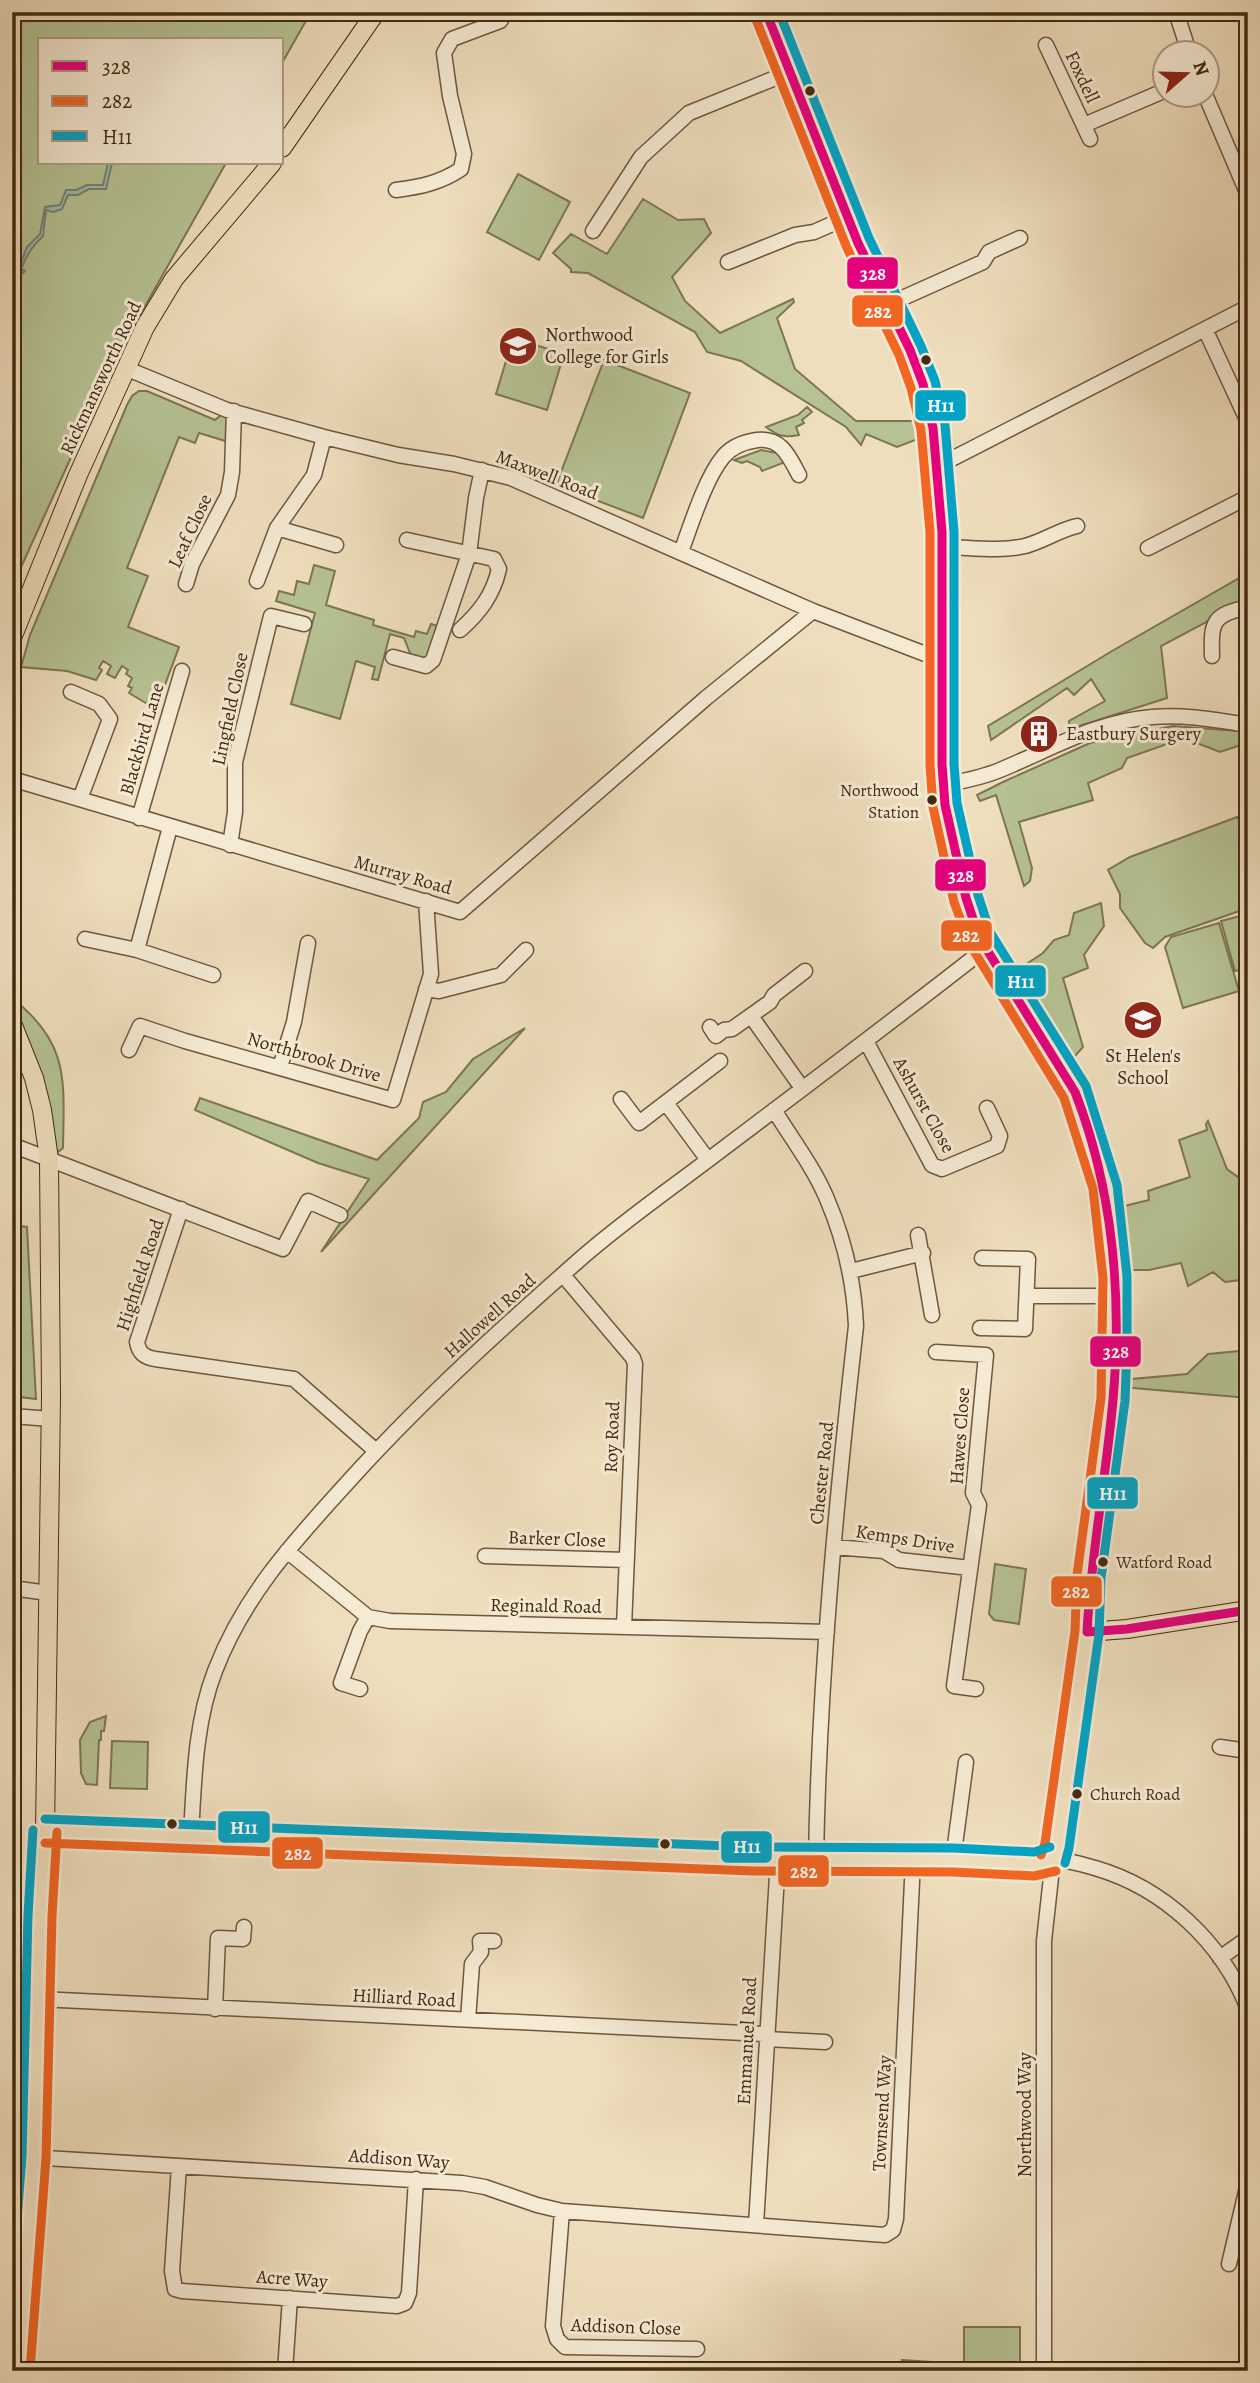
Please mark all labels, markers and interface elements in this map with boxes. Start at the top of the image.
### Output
legend [38,38,284,164]
north arrow [1152,38,1222,108]
street label: Foxdell [1059,47,1105,108]
text: 328 [102,53,131,81]
text: N [1186,58,1216,80]
unlabelled marker [803,84,817,98]
text: 282 [102,87,132,115]
text: H11 [102,123,132,151]
line badge: 328 [846,256,899,290]
text: 328 [860,261,886,287]
line badge: 282 [851,294,904,328]
street label: Rickmansworth Road [54,296,148,459]
text: 282 [864,299,892,325]
place label: Northwood College for Girls [545,322,669,370]
school or university icon: Northwood College for Girls [497,325,539,367]
unlabelled marker [919,353,933,367]
line badge: H11 [914,389,967,422]
text: H11 [927,393,955,419]
street label: Maxwell Road [492,444,603,507]
street label: Leaf Close [161,490,219,572]
street label: Lingfield Close [205,650,255,768]
street label: Blackbird Lane [114,680,170,798]
building icon: Eastbury Surgery [1018,713,1060,755]
place label: Eastbury Surgery [1066,721,1202,747]
place label: Northwood Station [840,779,920,824]
marker: Northwood Station [925,793,939,807]
street label: Murray Road [351,849,456,902]
line badge: 328 [934,858,987,892]
text: 328 [948,863,974,889]
line badge: 282 [940,919,993,952]
text: 282 [952,923,980,949]
line badge: H11 [994,964,1047,998]
text: H11 [1007,969,1035,995]
school or university icon: St Helen's School [1122,999,1164,1041]
street label: Northbrook Drive [244,1025,384,1089]
place label: St Helen's School [1105,1043,1181,1091]
street label: Ashurst Close [886,1051,961,1158]
street label: Highfield Road [110,1215,171,1335]
street label: Hallowell Road [438,1267,542,1364]
line badge: 328 [1089,1335,1142,1368]
text: 328 [1103,1339,1129,1365]
street label: Hawes Close [944,1386,976,1486]
street label: Roy Road [598,1400,626,1473]
street label: Chester Road [804,1419,840,1526]
line badge: H11 [1086,1476,1139,1510]
text: H11 [1099,1481,1127,1507]
street label: Kemps Drive [854,1518,956,1560]
street label: Barker Close [507,1524,607,1554]
place label: Watford Road [1115,1551,1213,1574]
marker: Watford Road [1096,1555,1110,1569]
line badge: 282 [1050,1575,1103,1608]
text: 282 [1062,1579,1090,1605]
street label: Reginald Road [490,1592,603,1620]
place label: Church Road [1090,1783,1181,1806]
marker: Church Road [1070,1787,1084,1801]
line badge: H11 [217,1810,271,1844]
text: H11 [230,1815,258,1841]
unlabelled marker [165,1817,179,1831]
line badge: H11 [720,1830,773,1864]
text: H11 [733,1834,761,1860]
line badge: 282 [271,1836,324,1870]
unlabelled marker [658,1837,672,1851]
text: 282 [284,1841,312,1867]
line badge: 282 [777,1854,830,1888]
text: 282 [790,1859,818,1885]
street label: Emmanuel Road [731,1975,763,2106]
street label: Hilliard Road [352,1982,457,2014]
street label: Northwood Way [1012,2052,1038,2178]
street label: Townsend Way [866,2054,898,2172]
street label: Addison Way [347,2142,451,2176]
street label: Acre Way [254,2263,329,2294]
street label: Addison Close [570,2312,681,2342]

